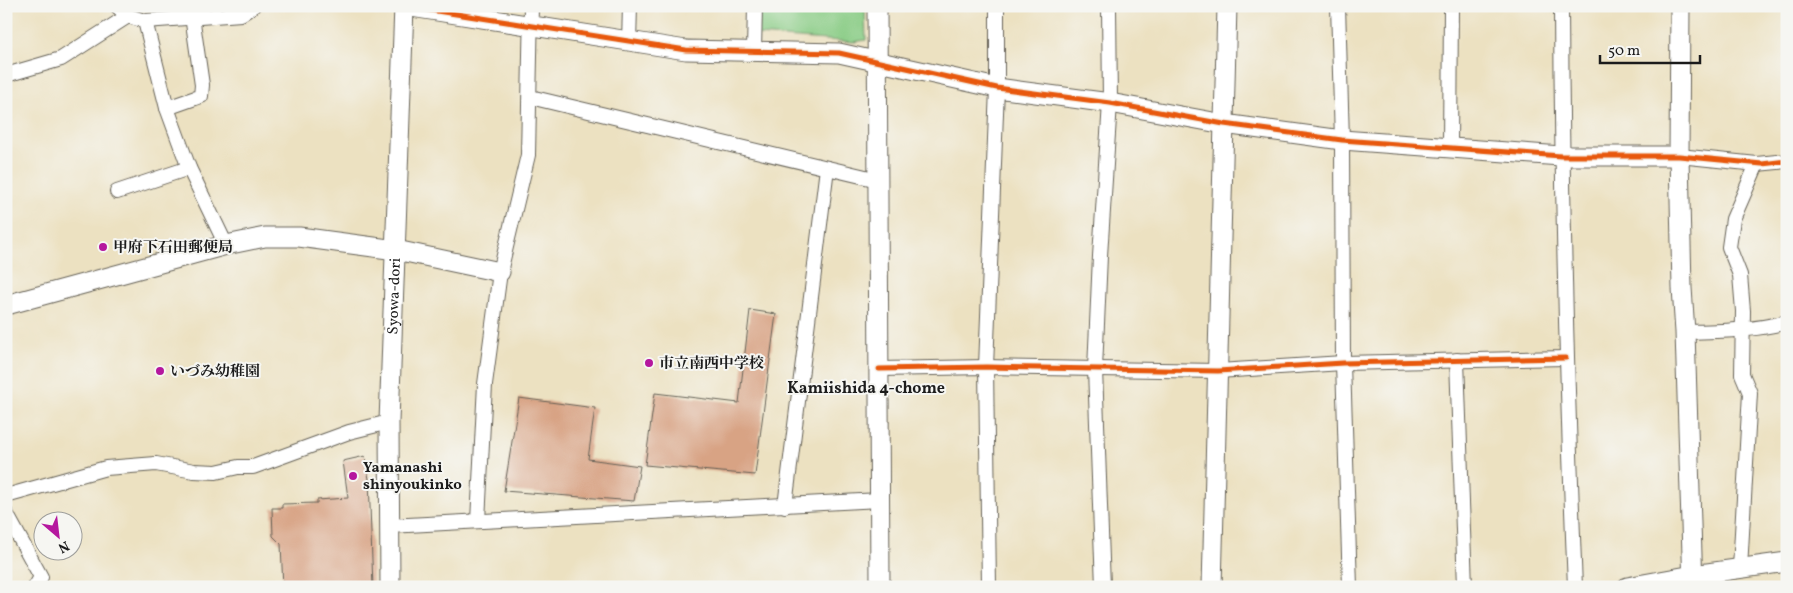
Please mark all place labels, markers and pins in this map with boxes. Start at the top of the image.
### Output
place label: 甲府下石田郵便局 [113,238,233,259]
marker: 甲府下石田郵便局 [97,241,109,253]
place label: 市立南西中学校 [659,354,764,375]
marker: 市立南西中学校 [643,357,655,369]
place label: いづみ幼稚園 [170,362,260,383]
marker: いづみ幼稚園 [154,365,166,377]
place label: Yamanashi shinyoukinko [363,458,462,496]
marker: Yamanashi shinyoukinko [347,470,359,482]

